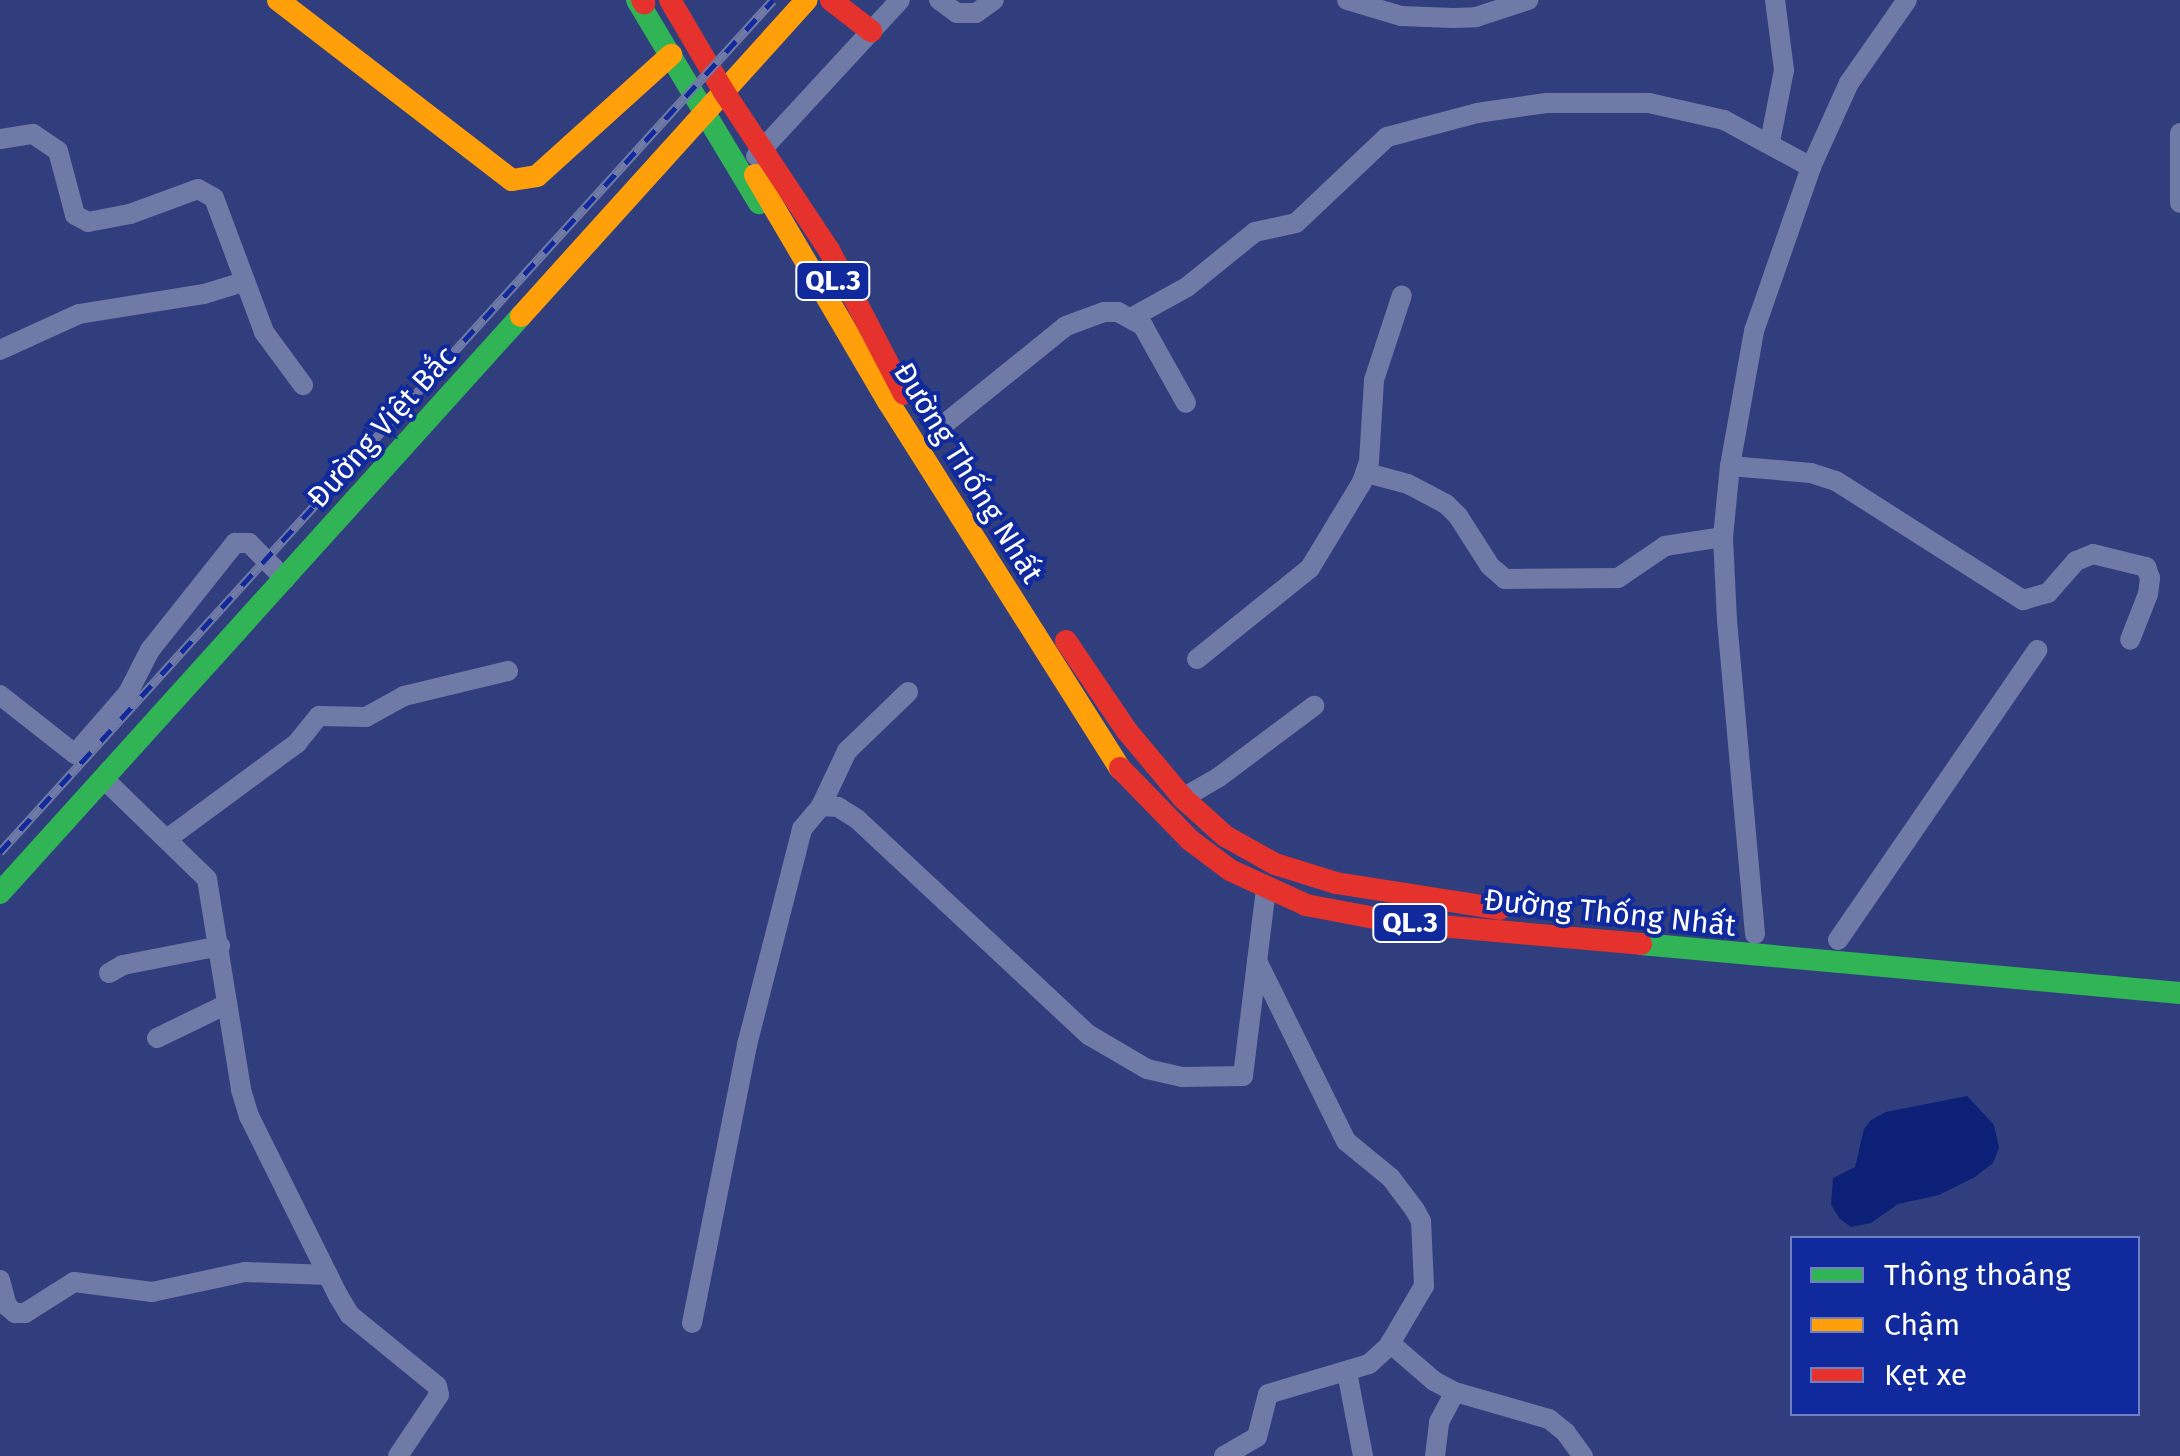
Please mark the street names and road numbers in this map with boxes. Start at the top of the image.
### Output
road number: QL.3 [793,258,873,304]
street label: Đường Việt Bắc [300,339,464,515]
street label: Đường Thống Nhất [886,356,1050,590]
street label: Đường Thống Nhất [1482,882,1738,944]
road number: QL.3 [1370,900,1450,946]

